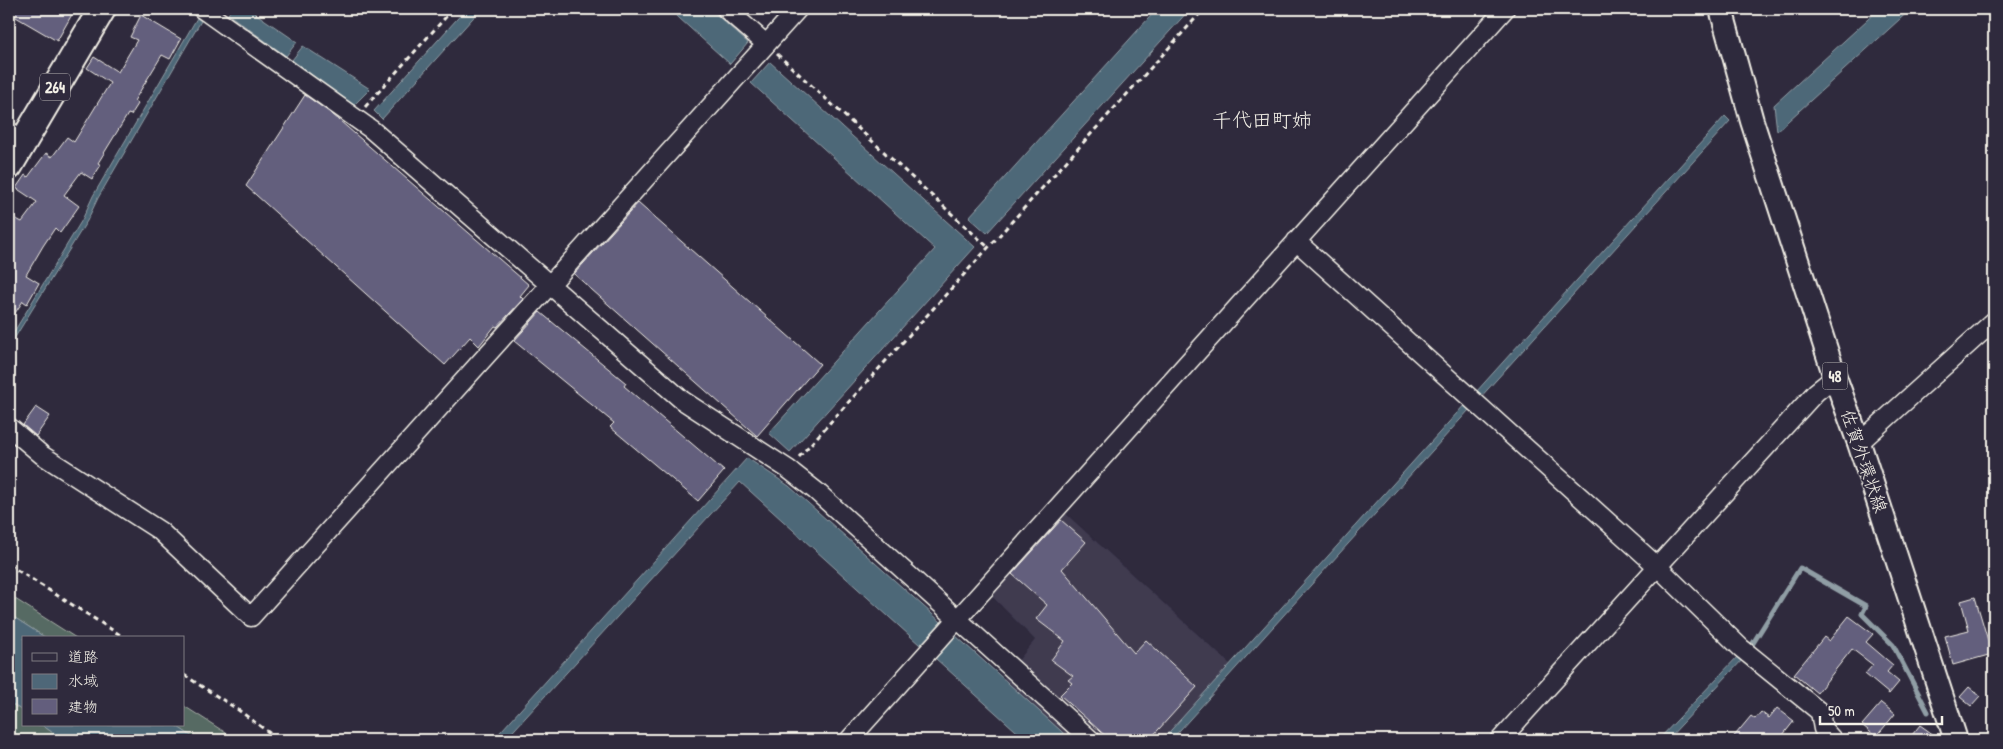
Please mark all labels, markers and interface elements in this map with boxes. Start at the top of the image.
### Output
road number: 264 [40,74,70,100]
district label: 千代田町姉 [1212,106,1312,133]
road number: 48 [1822,362,1848,390]
street label: 佐賀外環状線 [1835,406,1894,516]
legend [22,636,185,726]
text: 道路 [68,646,98,667]
text: 水域 [68,670,98,691]
scale bar [1820,694,1943,726]
text: 建物 [68,696,98,717]
text: 50 m [1828,700,1855,721]

